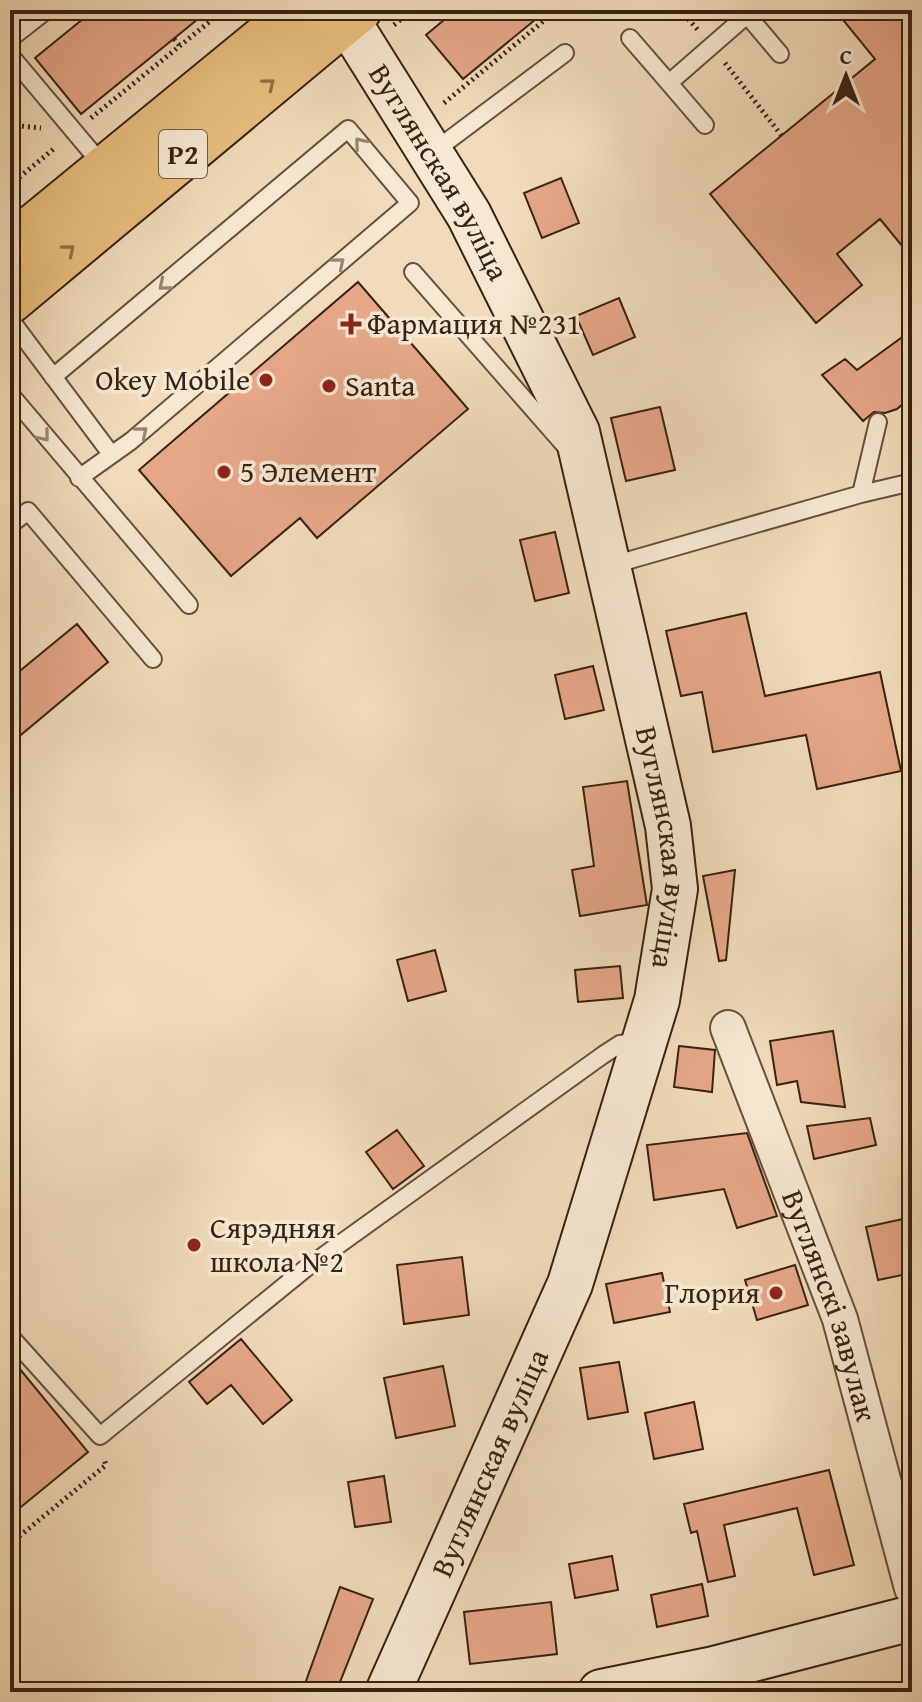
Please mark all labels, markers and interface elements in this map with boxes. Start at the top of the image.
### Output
north arrow [806,36,886,116]
text: С [840,40,852,72]
street label: Вуглянская вуліца [359,55,521,288]
one-way arrow [260,79,274,94]
road number: Р2 [159,130,207,178]
one-way arrow [355,138,370,153]
one-way arrow [60,246,75,260]
one-way arrow [330,258,345,273]
one-way arrow [158,275,173,290]
place label: Фармация №231 [367,301,581,345]
marker: Фармация №231 [342,315,360,333]
place label: Okey Mobile [95,357,250,401]
place label: Santa [345,363,415,407]
marker: Okey Mobile [257,371,275,389]
marker: Santa [320,377,338,395]
one-way arrow [34,427,49,441]
one-way arrow [132,427,147,442]
place label: 5 Элемент [240,449,377,493]
marker: 5 Элемент [215,463,233,481]
street label: Вуглянская вуліца [625,722,699,973]
street label: Вуглянскі завулак [771,1183,889,1426]
place label: Сярэдняя школа №2 [210,1205,344,1283]
marker: Сярэдняя школа №2 [185,1236,203,1254]
place label: Глория [664,1270,760,1314]
marker: Глория [767,1284,785,1302]
street label: Вуглянская вуліца [419,1341,559,1584]

